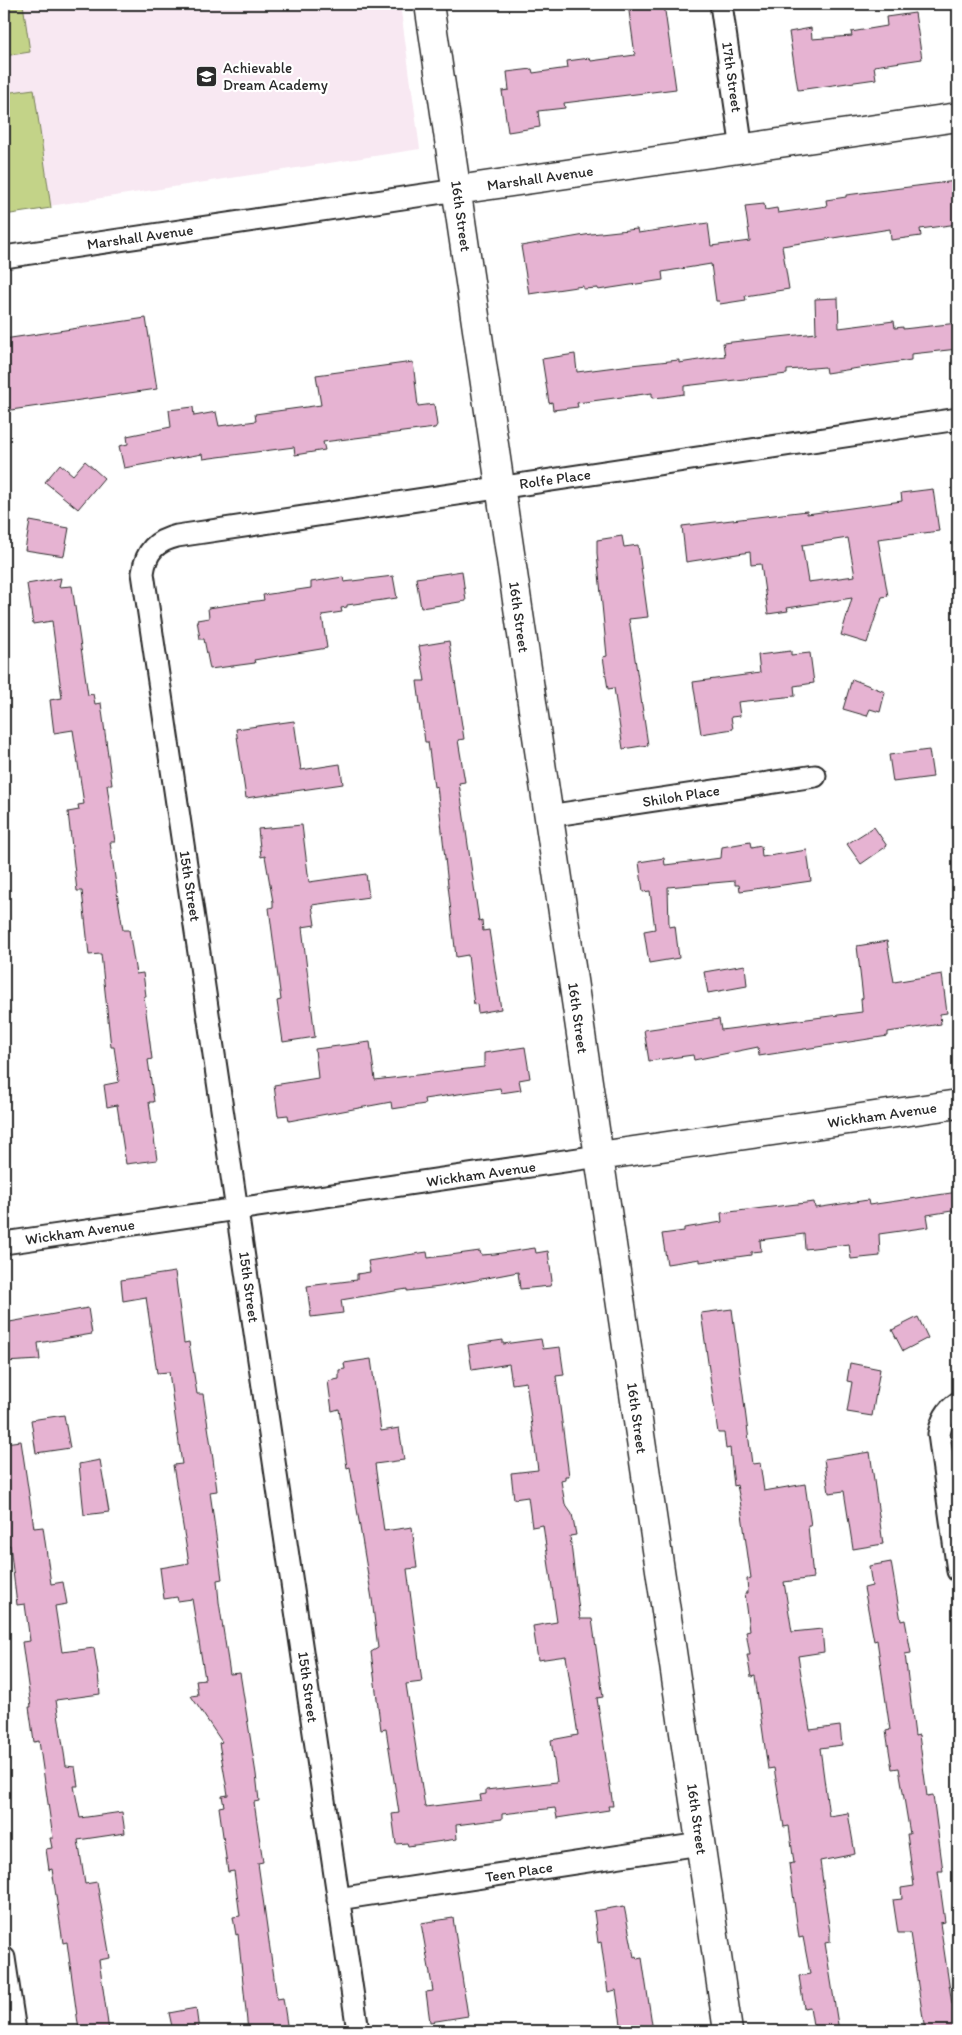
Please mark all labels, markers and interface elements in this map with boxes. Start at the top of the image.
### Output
street label: 17th Street [718,41,746,114]
place label: Achievable Dream Academy [223,59,328,94]
school or university icon: Achievable Dream Academy [195,65,219,89]
street label: Marshall Avenue [486,162,594,194]
street label: 16th Street [447,179,475,253]
street label: Marshall Avenue [86,221,194,253]
street label: Rolfe Place [518,465,592,493]
street label: 16th Street [505,580,533,654]
street label: Shiloh Place [641,781,721,811]
street label: 15th Street [176,849,205,923]
street label: 16th Street [564,981,592,1055]
street label: Wickham Avenue [826,1098,938,1132]
street label: Wickham Avenue [425,1157,537,1191]
street label: Wickham Avenue [24,1215,136,1249]
street label: 15th Street [235,1250,263,1324]
street label: 16th Street [623,1381,651,1455]
street label: 15th Street [294,1650,322,1724]
street label: 16th Street [683,1782,711,1856]
street label: Teen Place [484,1858,554,1886]

